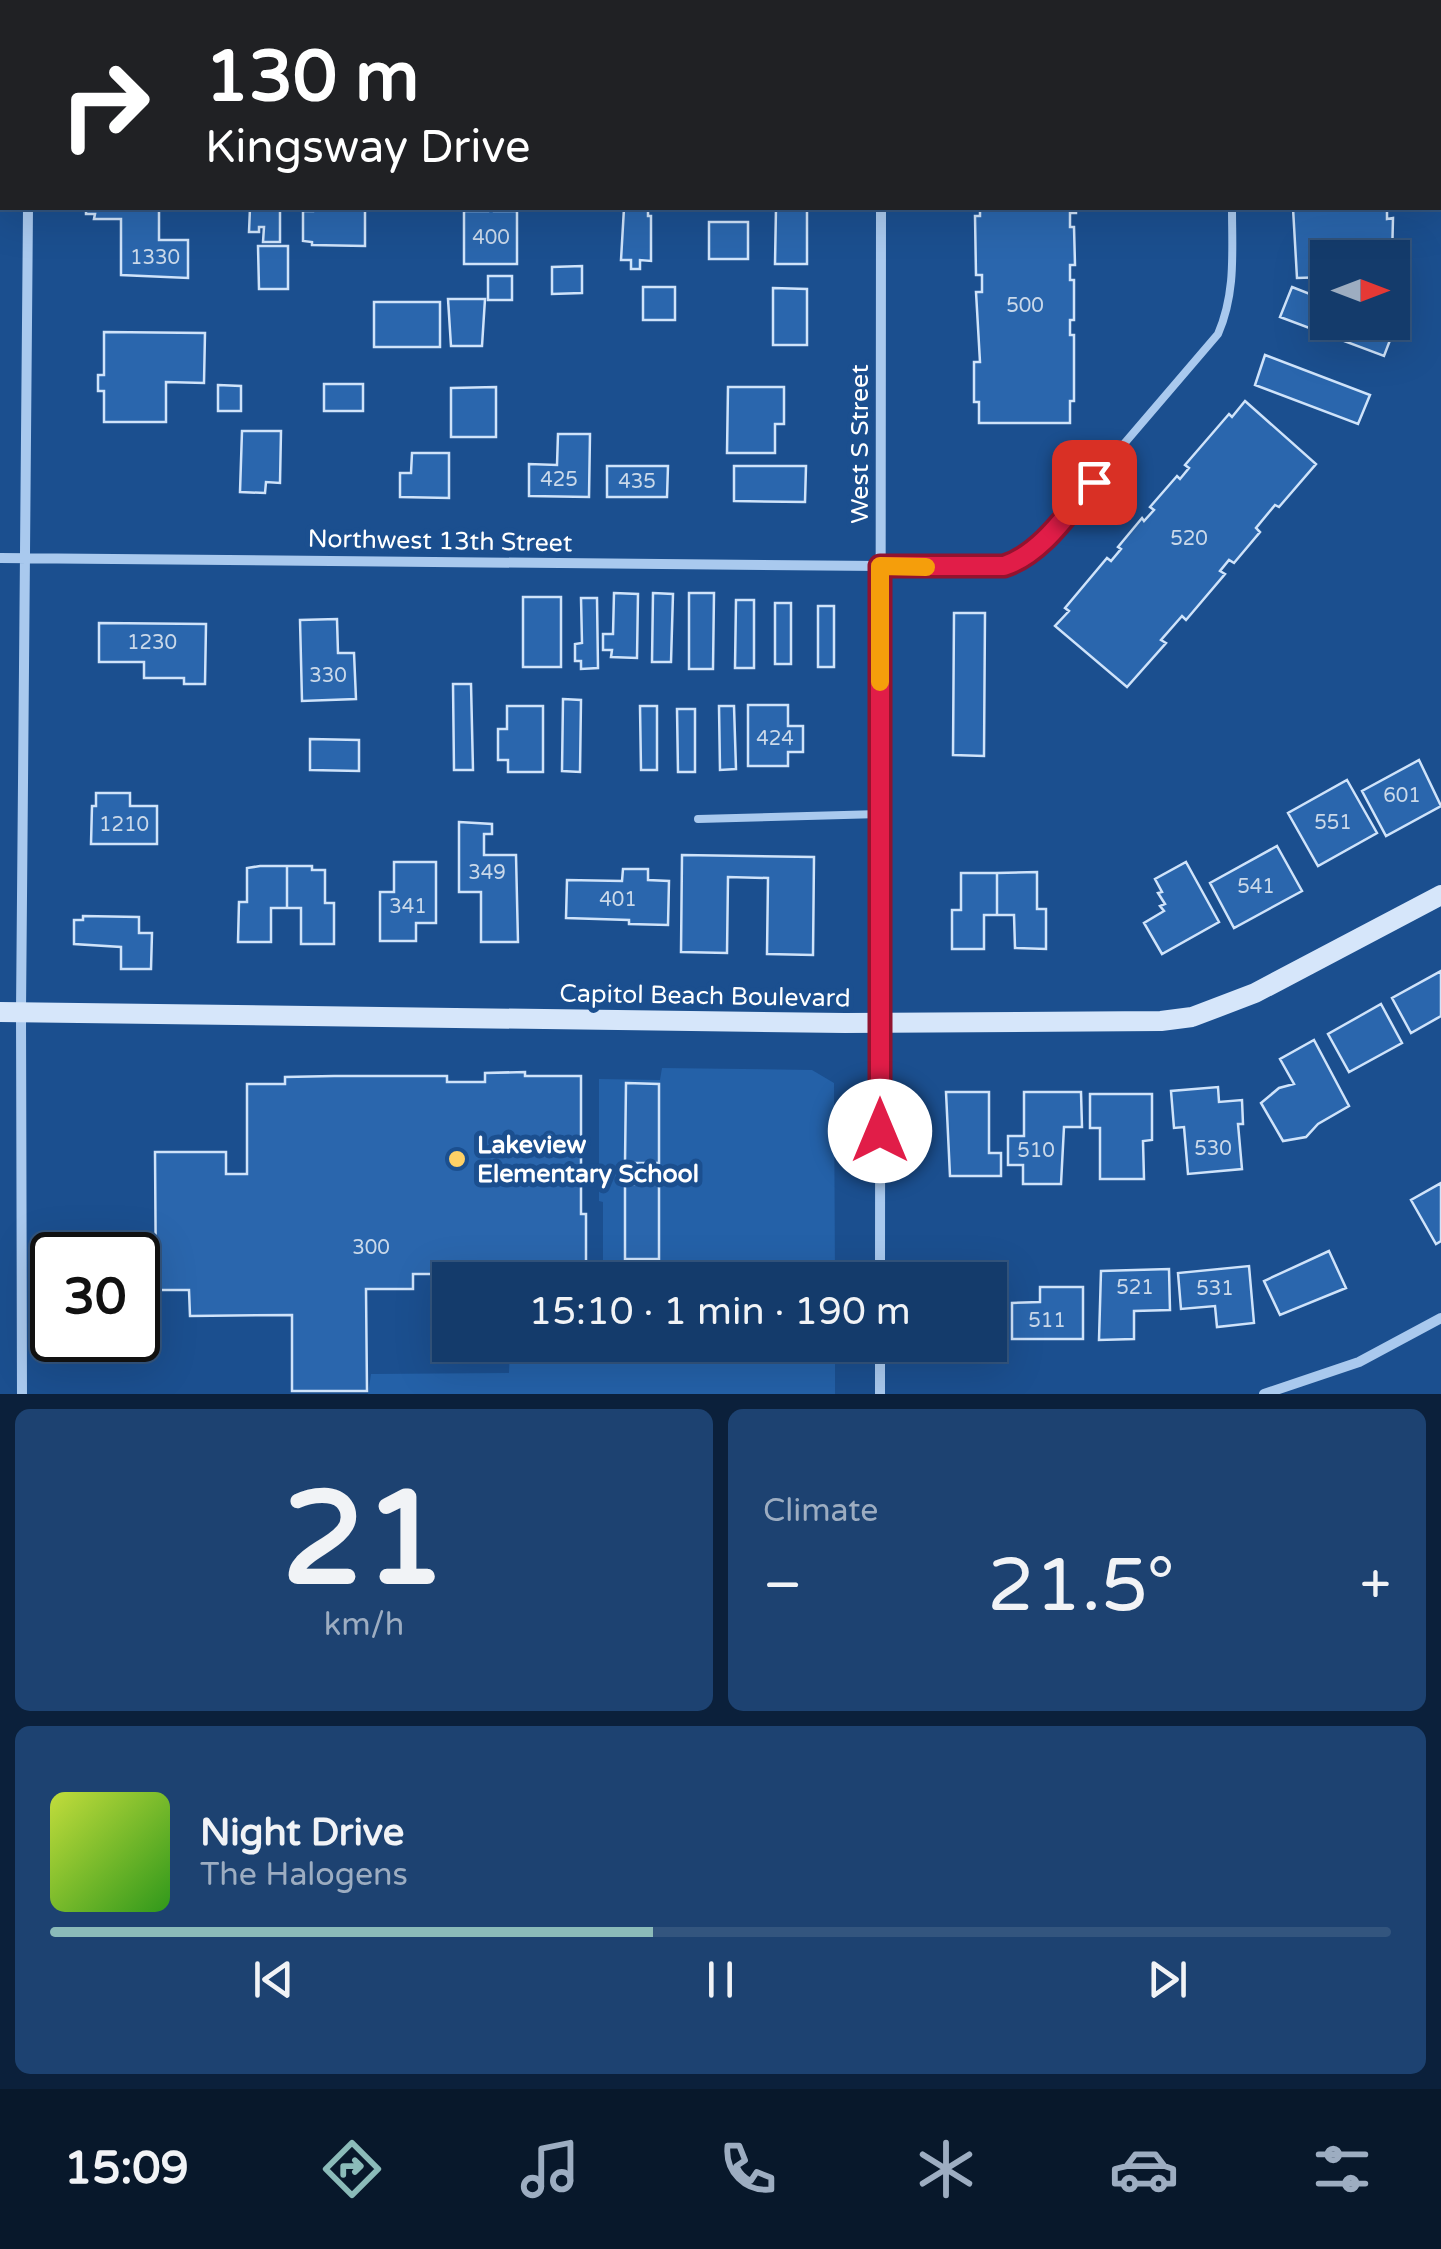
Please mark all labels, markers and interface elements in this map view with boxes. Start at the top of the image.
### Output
text: 130 m [205,36,419,120]
icon: right [40,40,170,170]
text: Kingsway Drive [205,121,531,175]
house number: 400 [472,226,510,250]
north arrow [1310,240,1410,340]
map controls [1310,240,1410,340]
house number: 1330 [130,246,180,270]
house number: 500 [1006,294,1044,318]
street label: West S Street [845,364,875,524]
pin [1052,440,1137,525]
icon: arrive [1067,455,1122,510]
house number: 425 [540,468,578,492]
house number: 435 [618,470,656,494]
street label: Northwest 13th Street [307,524,573,558]
house number: 520 [1170,527,1208,551]
house number: 1230 [127,631,177,655]
house number: 330 [309,664,347,688]
house number: 424 [756,727,794,751]
house number: 601 [1383,784,1421,808]
house number: 551 [1314,811,1352,835]
house number: 1210 [99,813,149,837]
house number: 349 [468,861,506,885]
house number: 541 [1237,875,1275,899]
house number: 401 [599,888,637,912]
house number: 341 [389,895,427,919]
street label: Capitol Beach Boulevard [559,978,851,1014]
position arrow [828,1079,932,1183]
place label: Lakeview Elementary School [477,1130,699,1189]
house number: 530 [1194,1137,1232,1161]
house number: 510 [1017,1139,1055,1163]
marker: Lakeview Elementary School [446,1148,468,1170]
speed limit sign: 30 [30,1232,160,1362]
house number: 300 [352,1236,390,1260]
house number: 521 [1116,1276,1154,1300]
house number: 531 [1196,1277,1234,1301]
text: 15:10 · 1 min · 190 m [528,1289,911,1335]
house number: 511 [1028,1309,1066,1333]
text: 21 [282,1463,446,1619]
text: Climate [763,1492,878,1530]
text: 21.5° [987,1541,1175,1631]
text: − [763,1553,802,1619]
text: + [1360,1553,1391,1619]
text: km/h [324,1606,404,1644]
text: Night Drive [200,1810,404,1856]
text: The Halogens [200,1856,408,1894]
icon: previous [246,1952,301,2007]
icon: pause [693,1952,748,2007]
icon: next [1140,1952,1195,2007]
icon: directions [317,2134,387,2204]
icon: music [515,2134,585,2204]
icon: phone [713,2134,783,2204]
icon: climate [911,2134,981,2204]
icon: car [1109,2134,1179,2204]
icon: filters [1307,2134,1377,2204]
text: 15:09 [64,2142,189,2196]

